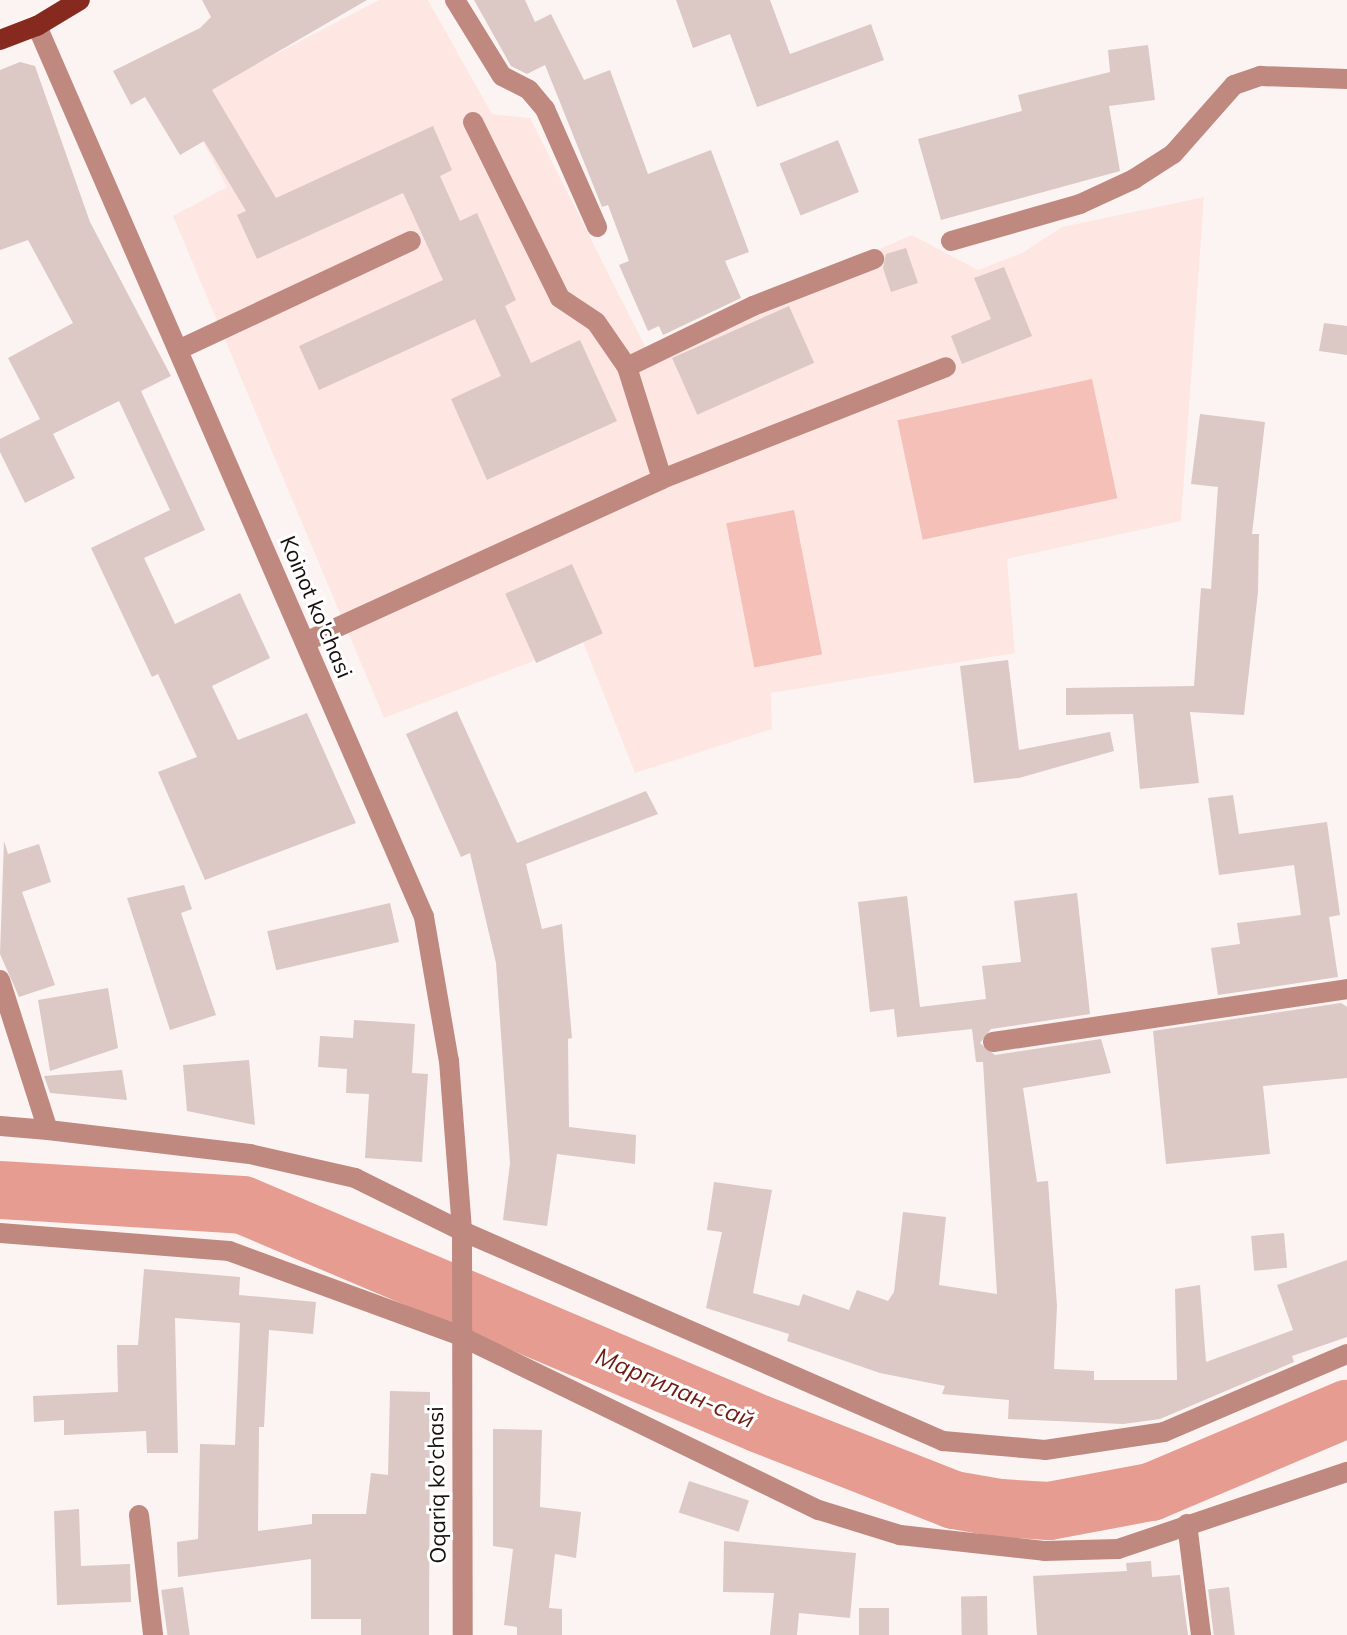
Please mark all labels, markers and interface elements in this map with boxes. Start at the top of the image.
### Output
street label: Koinot ko'chasi [274,532,358,682]
water label: Маргилан-сай [591,1342,759,1434]
street label: Oqariq ko'chasi [422,1406,452,1564]

